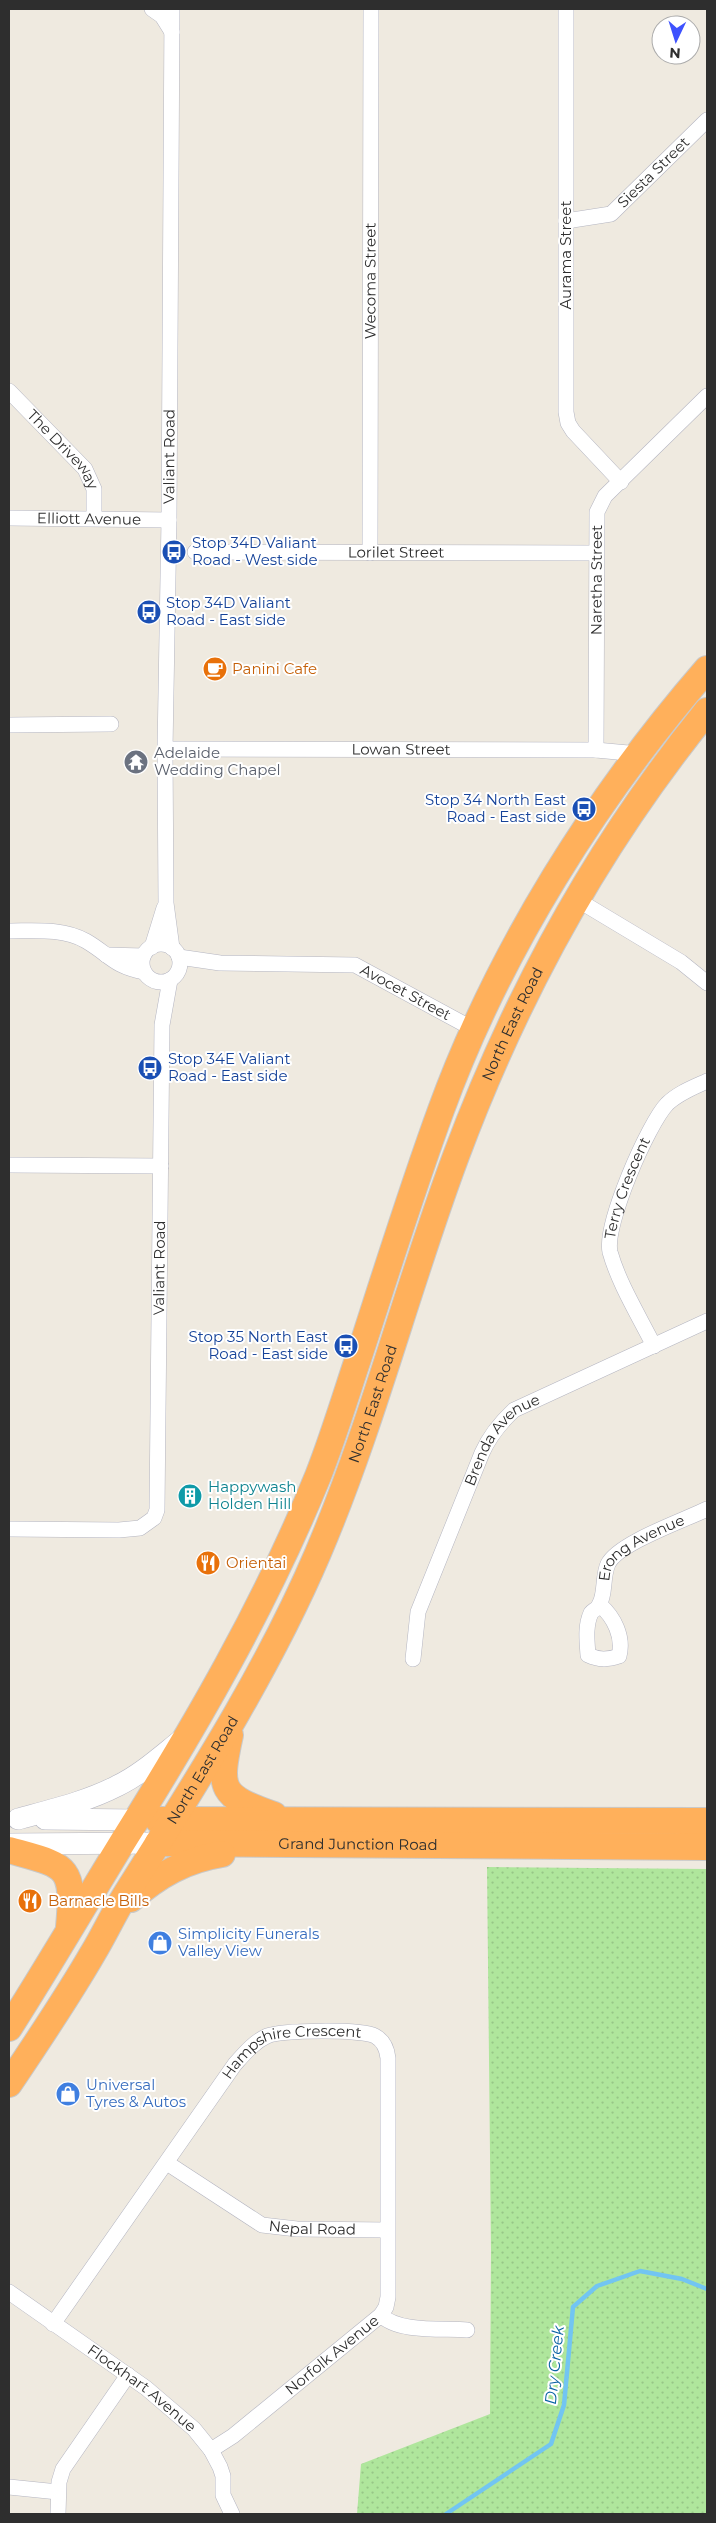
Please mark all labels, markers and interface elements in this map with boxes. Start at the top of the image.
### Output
north arrow [651,15,701,65]
text: N [669,44,681,62]
street label: Siesta Street [613,132,693,212]
street label: Aurama Street [556,201,575,310]
street label: Wecoma Street [360,223,380,339]
street label: The Driveway [23,405,103,493]
street label: Valiant Road [159,409,179,504]
street label: Elliott Avenue [37,508,141,529]
street label: Naretha Street [586,525,606,635]
place label: Stop 34D Valiant Road - West side [192,533,318,569]
bus stop icon: Stop 34D Valiant Road - West side [161,539,187,565]
street label: Lorilet Street [348,542,444,562]
place label: Stop 34D Valiant Road - East side [166,593,291,629]
bus stop icon: Stop 34D Valiant Road - East side [136,599,162,625]
cafe icon: Panini Cafe [202,656,228,682]
place label: Panini Cafe [232,659,317,678]
street label: Lowan Street [351,739,451,759]
place label: Adelaide Wedding Chapel [154,743,281,779]
temple icon: Adelaide Wedding Chapel [123,749,149,775]
place label: Stop 34 North East Road - East side [425,790,566,826]
bus stop icon: Stop 34 North East Road - East side [571,796,597,822]
street label: Avocet Street [357,960,455,1024]
street label: North East Road [477,964,547,1084]
place label: Stop 34E Valiant Road - East side [168,1049,291,1085]
bus stop icon: Stop 34E Valiant Road - East side [137,1055,163,1081]
street label: Terry Crescent [600,1134,654,1240]
street label: Valiant Road [149,1220,169,1315]
place label: Stop 35 North East Road - East side [189,1327,328,1363]
bus stop icon: Stop 35 North East Road - East side [333,1333,359,1359]
street label: North East Road [344,1342,401,1465]
street label: Brenda Avenue [460,1389,543,1488]
place label: Happywash Holden Hill [208,1477,296,1513]
building icon: Happywash Holden Hill [177,1483,203,1509]
street label: Erong Avenue [594,1510,687,1582]
restaurant icon: Orientai [195,1550,221,1576]
place label: Orientai [226,1553,286,1572]
street label: North East Road [162,1712,242,1828]
street label: Grand Junction Road [278,1834,438,1854]
restaurant icon: Barnacle Bills [17,1888,43,1914]
place label: Barnacle Bills [48,1891,149,1910]
place label: Simplicity Funerals Valley View [178,1924,319,1960]
shop icon: Simplicity Funerals Valley View [147,1930,173,1956]
street label: Hampshire Crescent [217,2021,363,2083]
place label: Universal Tyres & Autos [86,2075,186,2111]
shop icon: Universal Tyres & Autos [55,2081,81,2107]
street label: Nepal Road [268,2216,356,2239]
street label: Norfolk Avenue [281,2311,382,2399]
water label: Dry Creek [541,2323,568,2405]
street label: Flockhart Avenue [84,2340,200,2436]

